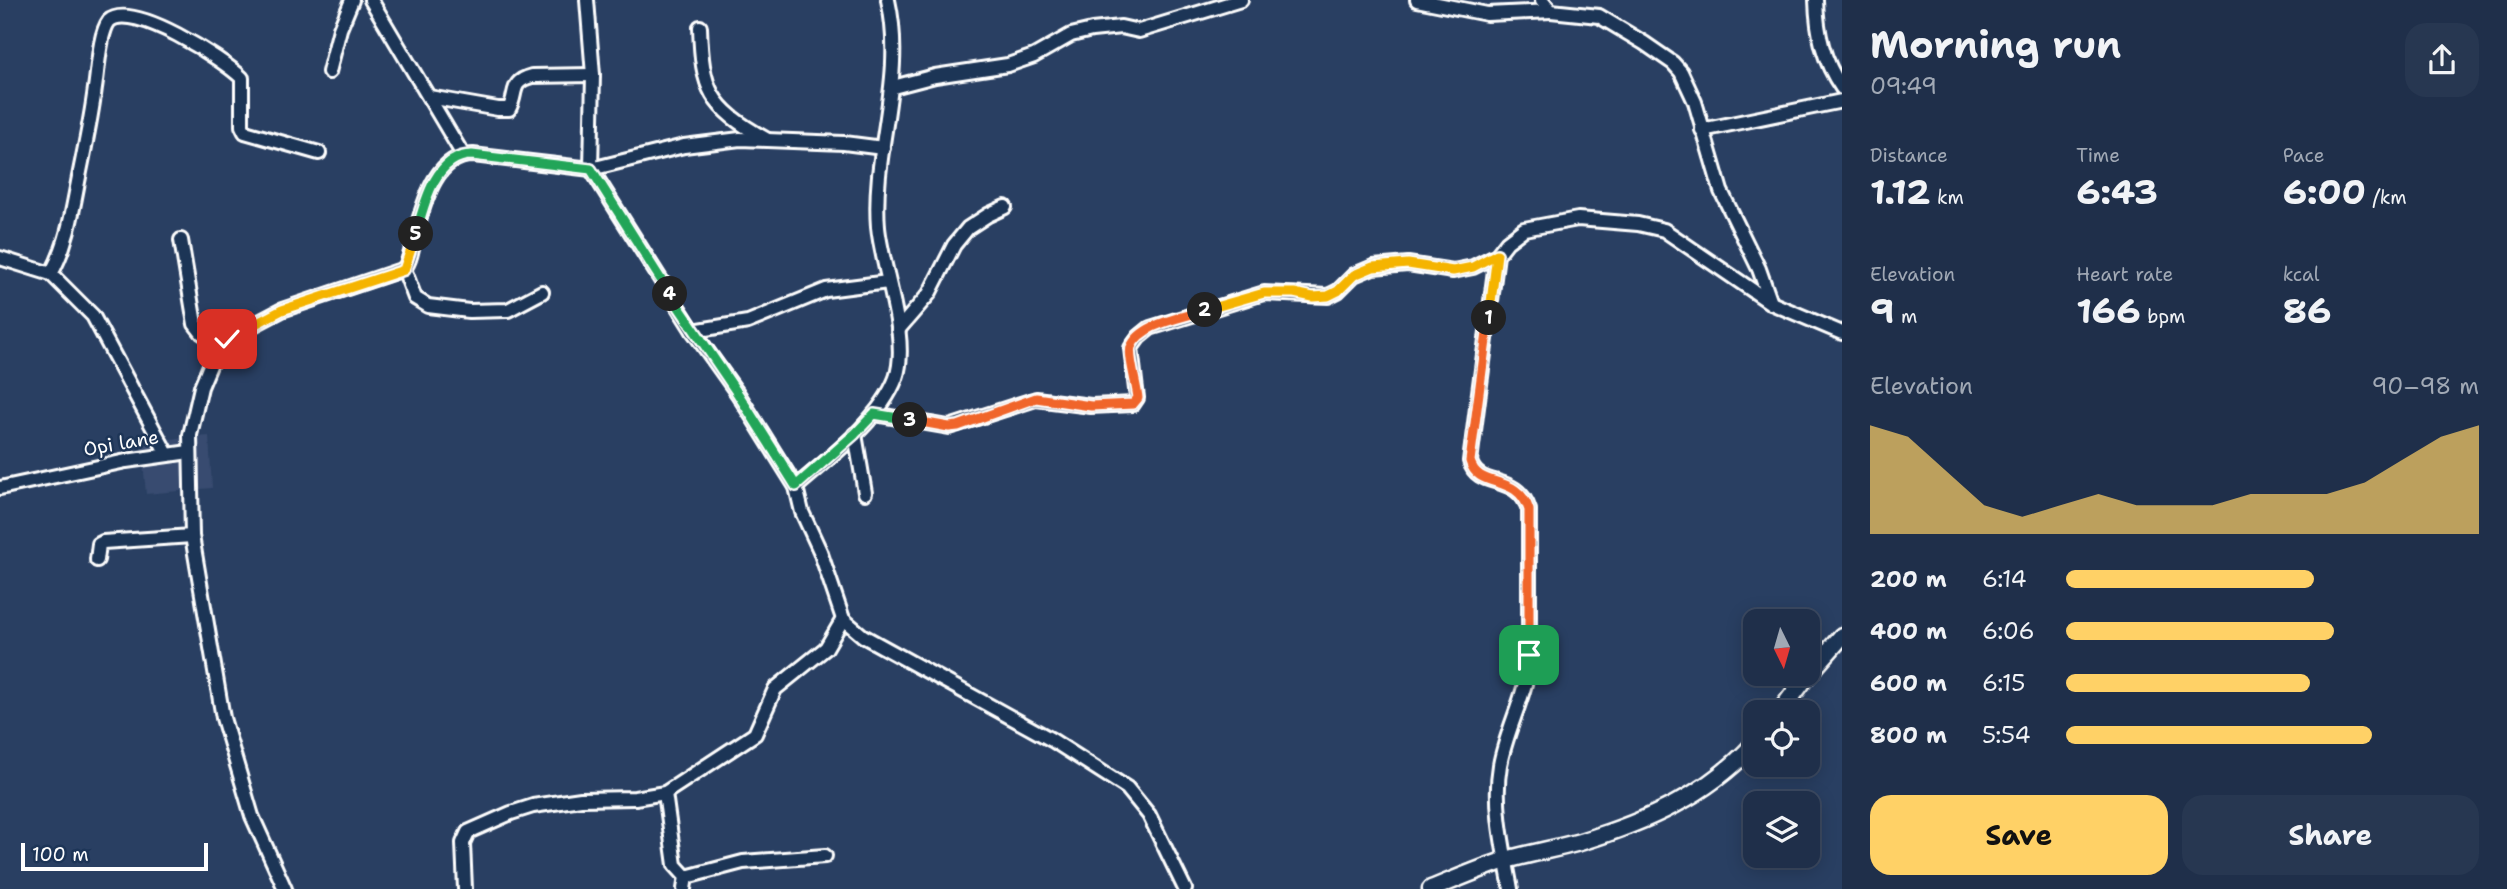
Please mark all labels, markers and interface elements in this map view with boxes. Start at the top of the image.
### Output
text: Morning run [1870,19,2121,70]
button: share [2405,23,2479,97]
text: 09:49 [1870,71,1937,101]
text: Distance [1870,143,1948,168]
text: Time [2076,143,2120,168]
text: Pace [2283,143,2324,168]
text: 1.12 [1870,168,1930,215]
text: 6:43 [2076,168,2158,215]
text: 6:00 [2283,168,2366,215]
text: km [1930,185,1964,210]
text: /km [2366,185,2407,210]
pin: 5 [398,216,434,252]
text: 5 [410,221,421,246]
text: Elevation [1870,262,1955,287]
text: Heart rate [2076,262,2173,287]
text: kcal [2283,262,2320,287]
pin: 4 [652,276,688,312]
text: 4 [663,281,676,306]
text: 9 [1870,287,1895,334]
text: 166 [2076,287,2141,334]
text: 86 [2283,287,2332,334]
pin: 2 [1188,292,1222,328]
text: 2 [1198,297,1211,322]
pin: 1 [1472,300,1506,336]
text: m [1895,304,1917,329]
text: bpm [2141,304,2185,329]
text: 1 [1484,305,1493,330]
pin [197,309,257,369]
icon: check [208,320,246,358]
text: Elevation [1870,371,1973,401]
text: 90–98 m [2372,371,2479,401]
pin: 3 [892,402,928,438]
text: 3 [903,407,916,432]
street label: Opi lane [81,424,161,462]
text: 200 m [1870,564,1947,594]
text: 6:14 [1982,564,2027,594]
north arrow [1743,609,1820,686]
map controls [1743,609,1820,868]
text: 400 m [1870,616,1947,646]
text: 6:06 [1982,616,2035,646]
pin [1499,625,1559,685]
icon: arrive [1510,636,1548,674]
text: 600 m [1870,668,1947,698]
text: 6:15 [1982,668,2025,698]
button: locate [1743,700,1820,777]
text: 800 m [1870,720,1947,750]
text: 5:54 [1982,720,2031,750]
button: layers [1743,791,1820,868]
button: Save [1870,795,2168,875]
button: Share [2182,795,2479,875]
scale bar [21,840,208,872]
text: 100 m [32,842,89,867]

